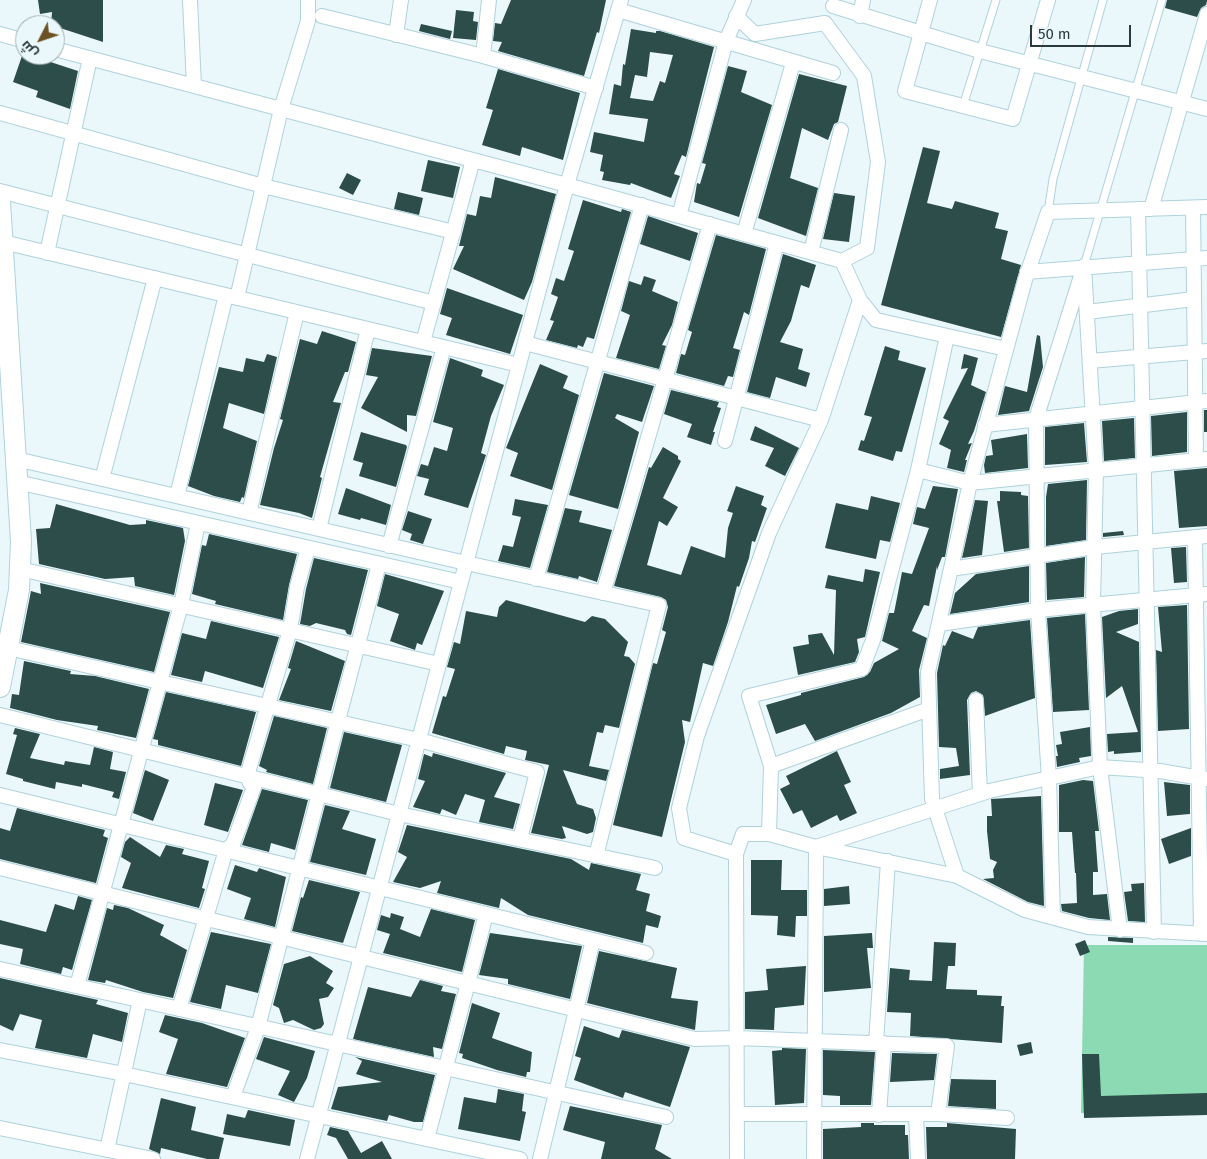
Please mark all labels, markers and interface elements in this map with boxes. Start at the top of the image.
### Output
north arrow [15,15,65,65]
scale bar [1032,15,1133,47]
text: 50 m [1038,25,1071,43]
text: ش [17,37,41,62]

